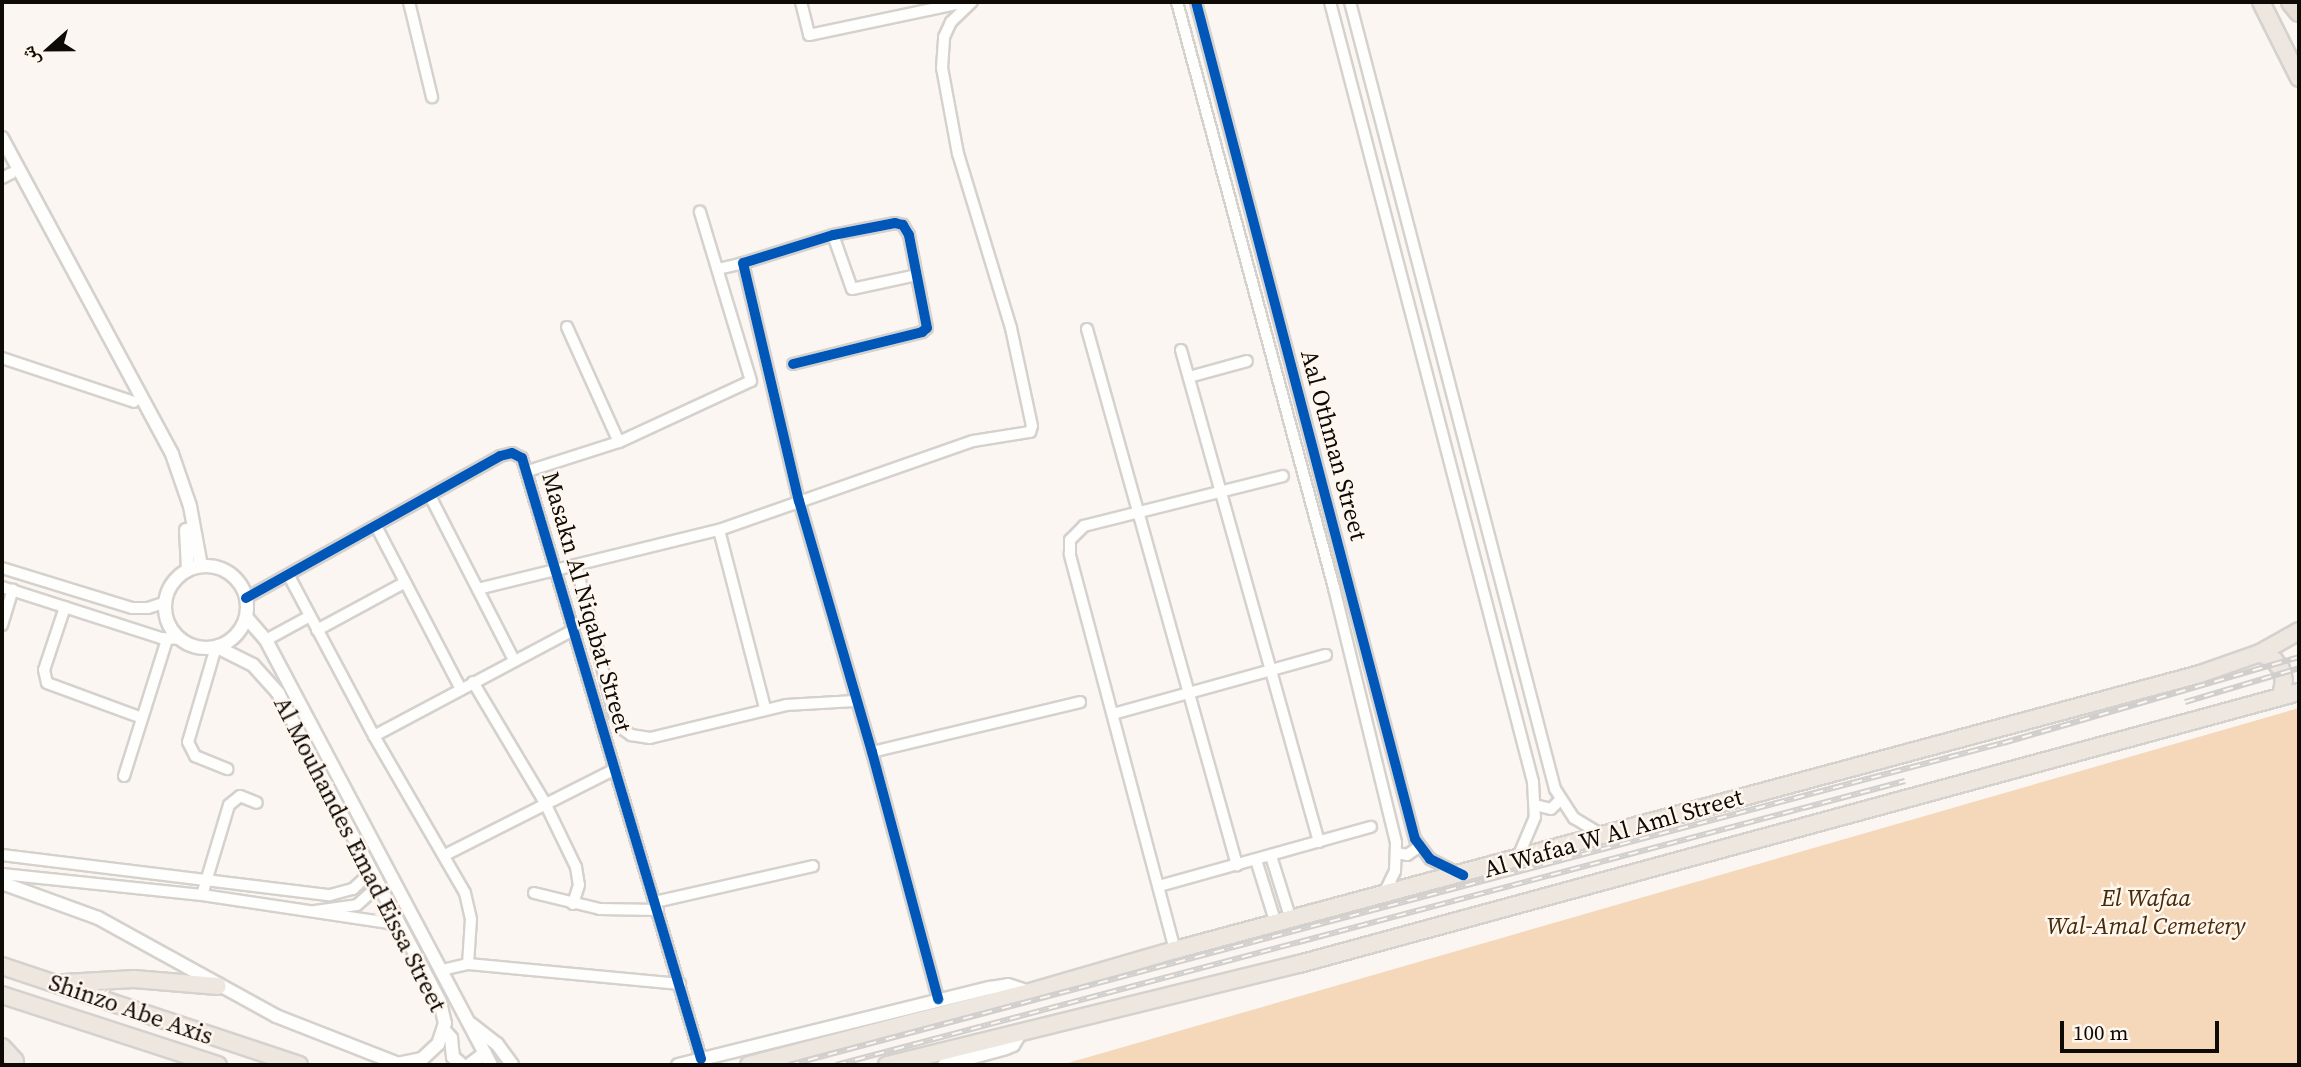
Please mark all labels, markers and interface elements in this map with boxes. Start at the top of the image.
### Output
north arrow [14,14,84,84]
text: ش [14,42,45,71]
street label: Aal Othman Street [1295,347,1373,543]
street label: Masakn Al Niqabat Street [536,468,638,736]
street label: Al Mouhandes Emad Eissa Street [268,692,452,1016]
street label: Al Wafaa W Al Aml Street [1479,782,1747,884]
park label: El Wafaa Wal-Amal Cemetery [2047,884,2245,940]
street label: Shinzo Abe Axis [45,967,217,1051]
scale bar [2063,1007,2222,1052]
text: 100 m [2073,1018,2128,1047]

